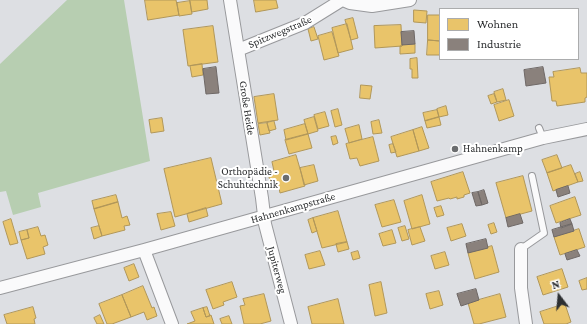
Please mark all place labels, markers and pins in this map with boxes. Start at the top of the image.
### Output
place label: Hahnenkamp [463,142,523,156]
marker: Hahnenkamp [450,144,460,154]
place label: Orthopädie - Schuhtechnik [218,165,278,191]
marker: Orthopädie - Schuhtechnik [281,173,291,183]

